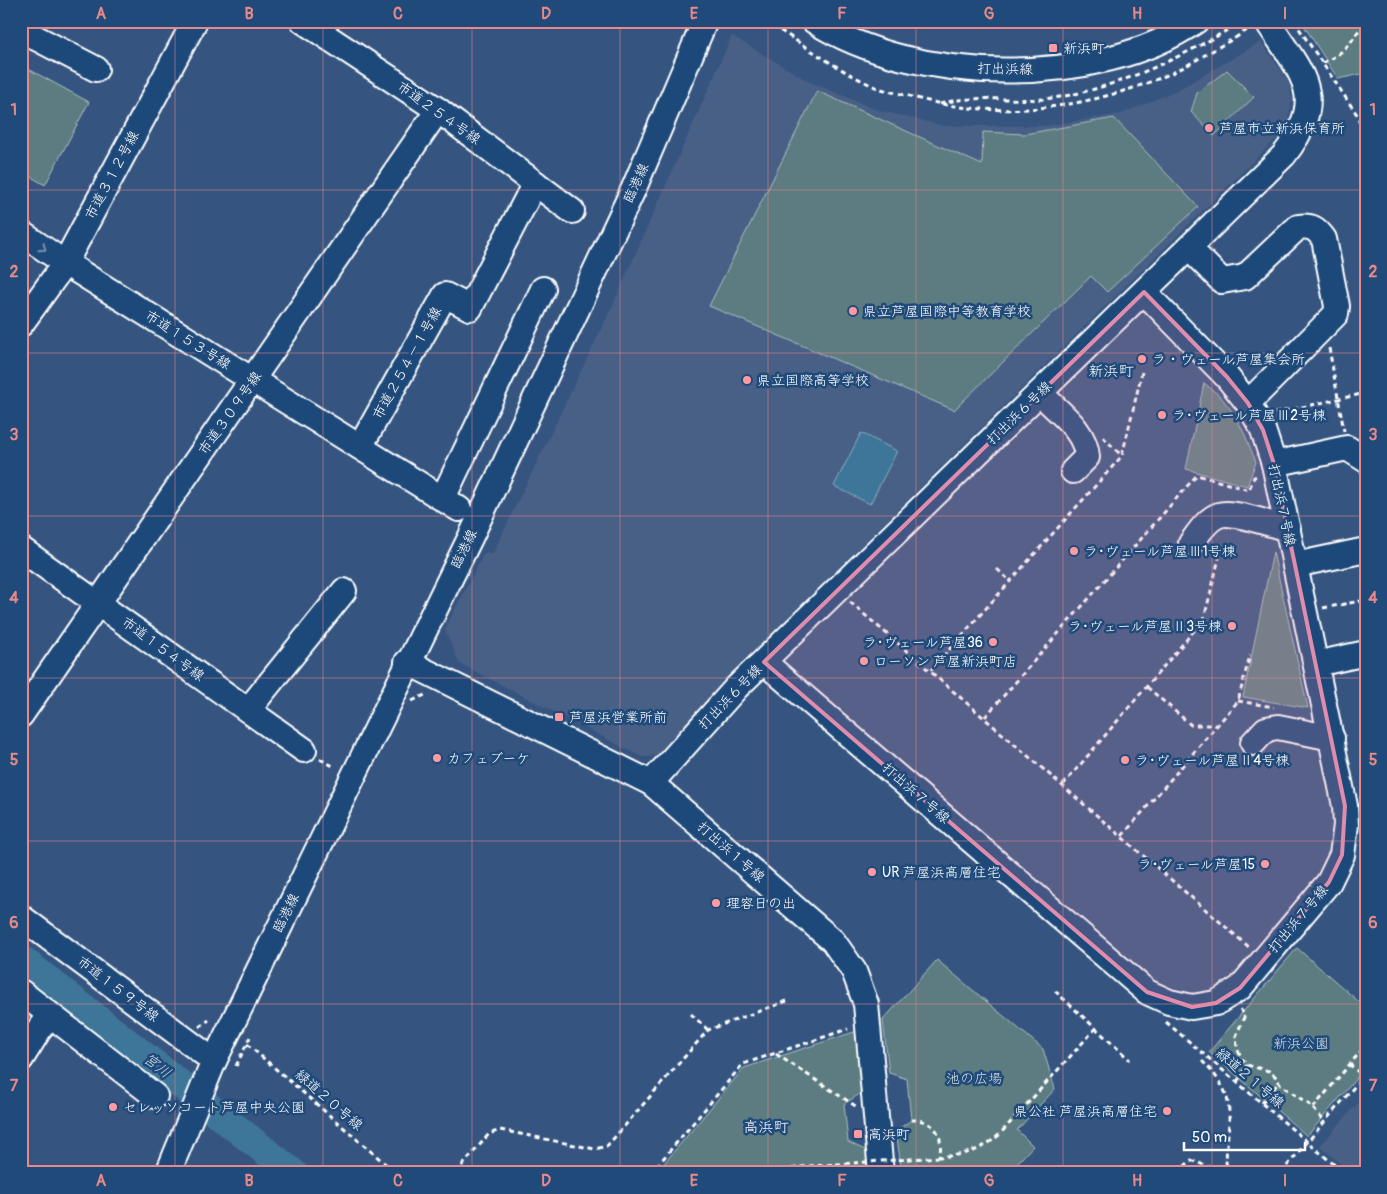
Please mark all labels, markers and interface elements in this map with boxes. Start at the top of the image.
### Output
text: A [96,4,107,24]
text: B [244,4,254,24]
text: C [393,4,403,24]
text: D [541,4,551,24]
text: E [690,4,699,24]
text: F [837,4,847,24]
text: G [984,4,995,24]
text: H [1132,4,1142,24]
text: I [1283,4,1287,24]
place label: 新浜町 [1063,40,1105,57]
marker: 新浜町 [1047,42,1059,54]
street label: 打出浜線 [977,60,1033,78]
street label: 市道２５４号線 [394,78,484,148]
text: 1 [11,100,17,120]
text: 1 [1370,100,1376,120]
place label: 芦屋市立新浜保育所 [1219,120,1345,137]
marker: 芦屋市立新浜保育所 [1203,122,1215,134]
street label: 市道３１２号線 [81,128,143,222]
street label: 臨港線 [620,160,652,206]
one-way arrow [37,242,47,251]
text: 2 [10,262,19,282]
text: 2 [1369,262,1378,282]
place label: 県立芦屋国際中等教育学校 [863,303,1031,320]
street label: 市道２５４－１号線 [369,304,445,422]
marker: 県立芦屋国際中等教育学校 [847,305,859,317]
street label: 市道１５３号線 [142,307,234,373]
place label: ラ・ヴェール芦屋集会所 [1152,351,1305,368]
marker: ラ・ヴェール芦屋集会所 [1136,353,1148,365]
district label: 新浜町 [1088,362,1134,381]
street label: 市道３０９号線 [195,368,265,458]
place label: 県立国際高等学校 [757,372,869,389]
marker: 県立国際高等学校 [741,374,753,386]
street label: 打出浜６号線 [983,378,1055,448]
place label: ラ･ヴェール芦屋Ⅲ2号棟 [1172,407,1327,424]
marker: ラ･ヴェール芦屋Ⅲ2号棟 [1156,409,1168,421]
text: 3 [10,425,19,445]
text: 3 [1369,425,1378,445]
street label: 打出浜７号線 [1265,462,1299,548]
street label: 臨港線 [447,526,481,572]
place label: ラ･ヴェール芦屋Ⅲ1号棟 [1084,543,1237,560]
marker: ラ･ヴェール芦屋Ⅲ1号棟 [1068,545,1080,557]
text: 4 [9,588,19,608]
text: 4 [1368,588,1378,608]
street label: 市道１５４号線 [118,613,208,685]
place label: ラ･ヴェール芦屋Ⅱ3号棟 [1068,618,1223,635]
marker: ラ･ヴェール芦屋Ⅱ3号棟 [1226,620,1238,632]
place label: ラ･ヴェール芦屋36 [863,634,983,651]
marker: ラ･ヴェール芦屋36 [987,636,999,648]
place label: ローソン 芦屋新浜町店 [874,653,1017,670]
marker: ローソン 芦屋新浜町店 [858,655,870,667]
street label: 打出浜６号線 [695,661,765,733]
place label: 芦屋浜営業所前 [569,709,667,726]
marker: 芦屋浜営業所前 [553,711,565,723]
text: 5 [10,750,19,770]
place label: カフェブーケ [447,750,530,767]
text: 5 [1369,750,1378,770]
marker: カフェブーケ [431,752,443,764]
place label: ラ･ヴェール芦屋Ⅱ4号棟 [1135,752,1290,769]
marker: ラ･ヴェール芦屋Ⅱ4号棟 [1119,754,1131,766]
street label: 打出浜７号線 [879,759,953,827]
street label: 打出浜１号線 [694,818,768,886]
place label: ラ･ヴェール芦屋15 [1138,856,1255,873]
marker: ラ･ヴェール芦屋15 [1259,858,1271,870]
place label: UR 芦屋浜高層住宅 [882,864,1000,881]
marker: UR 芦屋浜高層住宅 [866,866,878,878]
street label: 打出浜７号線 [1264,881,1332,957]
street label: 臨港線 [269,890,303,936]
place label: 理容日の出 [726,895,796,912]
marker: 理容日の出 [710,897,722,909]
text: 6 [9,913,19,933]
text: 6 [1368,913,1378,933]
street label: 市道１５９号線 [74,953,162,1025]
park label: 新浜公園 [1273,1035,1329,1052]
street label: 緑道２１号線 [1212,1044,1288,1112]
water label: 宮川 [139,1049,175,1083]
street label: 緑道２０号線 [292,1066,366,1134]
park label: 池の広場 [946,1070,1002,1087]
text: 7 [10,1076,19,1096]
text: 7 [1369,1076,1378,1096]
place label: セレッソコート芦屋中央公園 [123,1099,305,1116]
marker: セレッソコート芦屋中央公園 [107,1101,119,1113]
place label: 県公社 芦屋浜高層住宅 [1014,1103,1157,1120]
marker: 県公社 芦屋浜高層住宅 [1161,1105,1173,1117]
district label: 高浜町 [743,1118,789,1137]
scale bar [1184,1119,1306,1151]
place label: 高浜町 [868,1126,910,1143]
marker: 高浜町 [852,1128,864,1140]
text: 50 m [1192,1128,1227,1147]
text: A [96,1171,107,1191]
text: B [244,1171,254,1191]
text: C [393,1171,403,1191]
text: D [541,1171,551,1191]
text: E [690,1171,699,1191]
text: F [837,1171,847,1191]
text: G [984,1171,995,1191]
text: H [1132,1171,1142,1191]
text: I [1283,1171,1287,1191]

